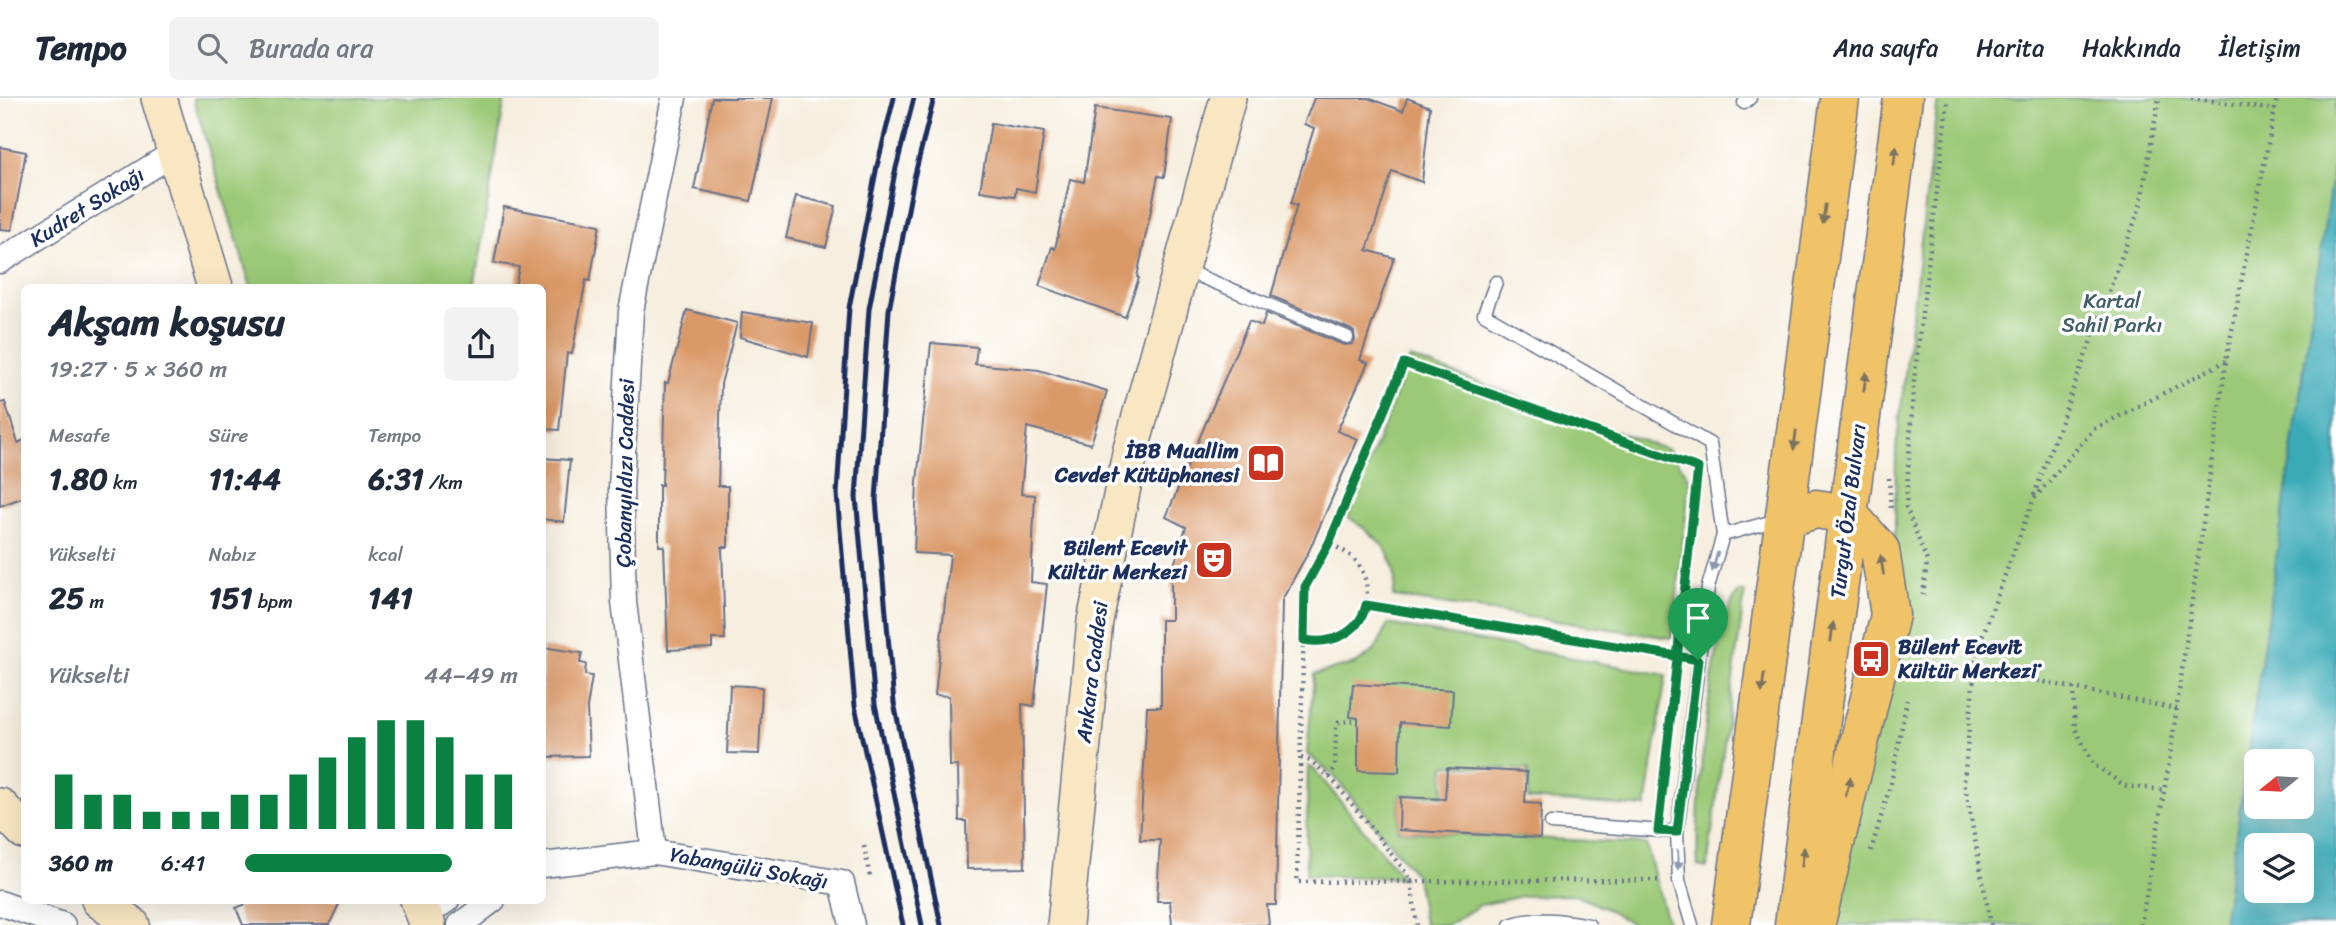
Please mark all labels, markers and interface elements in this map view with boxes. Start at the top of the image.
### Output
search box [169,17,659,80]
text: Tempo [35,19,127,77]
text: Burada ara [249,25,373,71]
text: Ana sayfa [1833,27,1938,69]
text: Harita [1976,27,2044,69]
text: Hakkında [2082,27,2181,69]
text: İletişim [2219,27,2301,69]
icon: search [193,29,231,67]
one-way arrow [1890,145,1901,167]
street label: Kudret Sokağı [22,156,152,258]
one-way arrow [1819,203,1830,225]
park label: Kartal Sahil Parkı [2062,282,2162,344]
text: Akşam koşusu [49,289,285,356]
button: share [444,307,518,381]
text: 19:27 · 5 × 360 m [49,349,227,390]
one-way arrow [1860,371,1871,393]
street label: Çobanyıldızı Caddesi [604,377,646,568]
text: Mesafe [49,419,110,452]
text: Süre [209,419,248,452]
text: Tempo [368,419,421,452]
street label: Turgut Özal Bulvarı [1818,421,1878,601]
one-way arrow [1789,429,1800,451]
place label: İBB Muallim Cevdet Kütüphanesi [1054,432,1240,494]
library icon: İBB Muallim Cevdet Kütüphanesi [1245,442,1287,484]
text: 1.80 [49,452,108,506]
text: 11:44 [209,452,281,506]
text: 6:31 [368,452,424,506]
text: km [108,466,138,499]
text: /km [424,466,463,499]
place label: Bülent Ecevit Kültür Merkezi [1047,529,1189,591]
text: Yükselti [49,538,115,571]
text: Nabız [209,538,256,571]
text: kcal [368,538,403,571]
theatre icon: Bülent Ecevit Kültür Merkezi [1193,539,1235,581]
one-way arrow [1709,552,1719,573]
one-way arrow [1877,554,1888,576]
text: 25 [49,571,85,625]
text: 151 [209,571,253,625]
text: 141 [368,571,413,625]
text: m [85,585,104,618]
text: bpm [253,585,293,618]
pin [1668,588,1728,660]
street label: Ankara Caddesi [1064,598,1120,746]
icon: arrive [1679,599,1717,637]
one-way arrow [1827,621,1838,643]
place label: Bülent Ecevi̇t Kültür Merkezi̇ [1897,628,2043,690]
bus stop icon: Bülent Ecevi̇t Kültür Merkezi̇ [1850,638,1892,680]
text: Yükselti [49,655,129,696]
text: 44–49 m [424,655,518,696]
one-way arrow [1757,672,1768,694]
north arrow [2244,749,2314,819]
map controls [2244,749,2314,903]
one-way arrow [1843,776,1854,798]
button: layers [2244,833,2314,903]
street label: Yabangülü Sokağı [667,835,831,901]
text: 360 m [49,843,113,884]
text: 6:41 [161,843,205,884]
one-way arrow [1797,846,1808,868]
one-way arrow [1672,849,1683,871]

